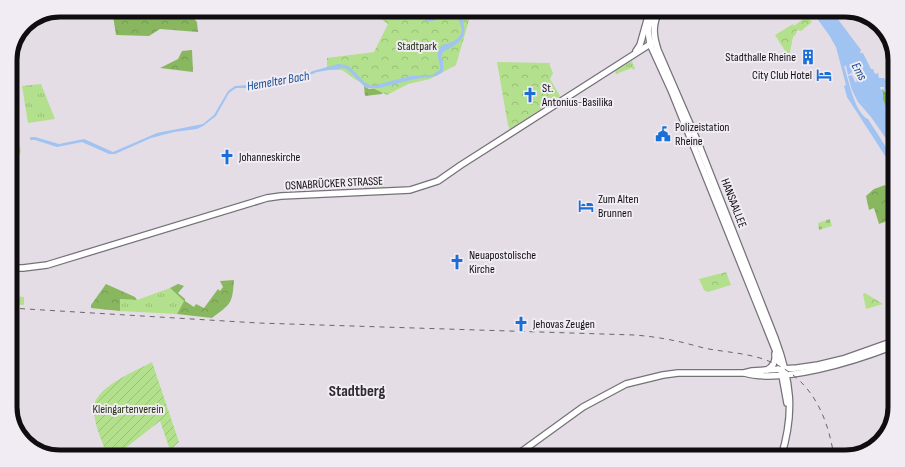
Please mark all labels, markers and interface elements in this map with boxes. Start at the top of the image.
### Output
park label: Stadtpark [397,39,437,54]
building icon: Stadthalle Rheine [799,48,817,66]
place label: Stadthalle Rheine [725,50,796,65]
water label: Ems [848,60,871,84]
hotel icon: City Club Hotel [815,66,833,84]
water label: Hemelter Bach [246,68,311,94]
place label: City Club Hotel [752,68,812,83]
place label: St. Antonius-Basilika [541,81,613,110]
church icon: St. Antonius-Basilika [521,86,539,104]
place label: Polizeistation Rheine [675,120,730,149]
public building icon: Polizeistation Rheine [654,125,672,143]
church icon: Johanneskirche [218,148,236,166]
place label: Johanneskirche [238,150,301,165]
street label: OSNABRÜCKER STRASSE [285,173,383,194]
street label: HANSAALLEE [717,176,750,230]
place label: Zum Alten Brunnen [598,192,639,221]
hotel icon: Zum Alten Brunnen [577,197,595,215]
place label: Neuapostolische Kirche [469,248,536,277]
church icon: Neuapostolische Kirche [448,253,466,271]
church icon: Jehovas Zeugen [512,315,530,333]
place label: Jehovas Zeugen [532,317,595,332]
district label: Stadtberg [329,382,385,401]
park label: Kleingartenverein [92,402,164,417]

